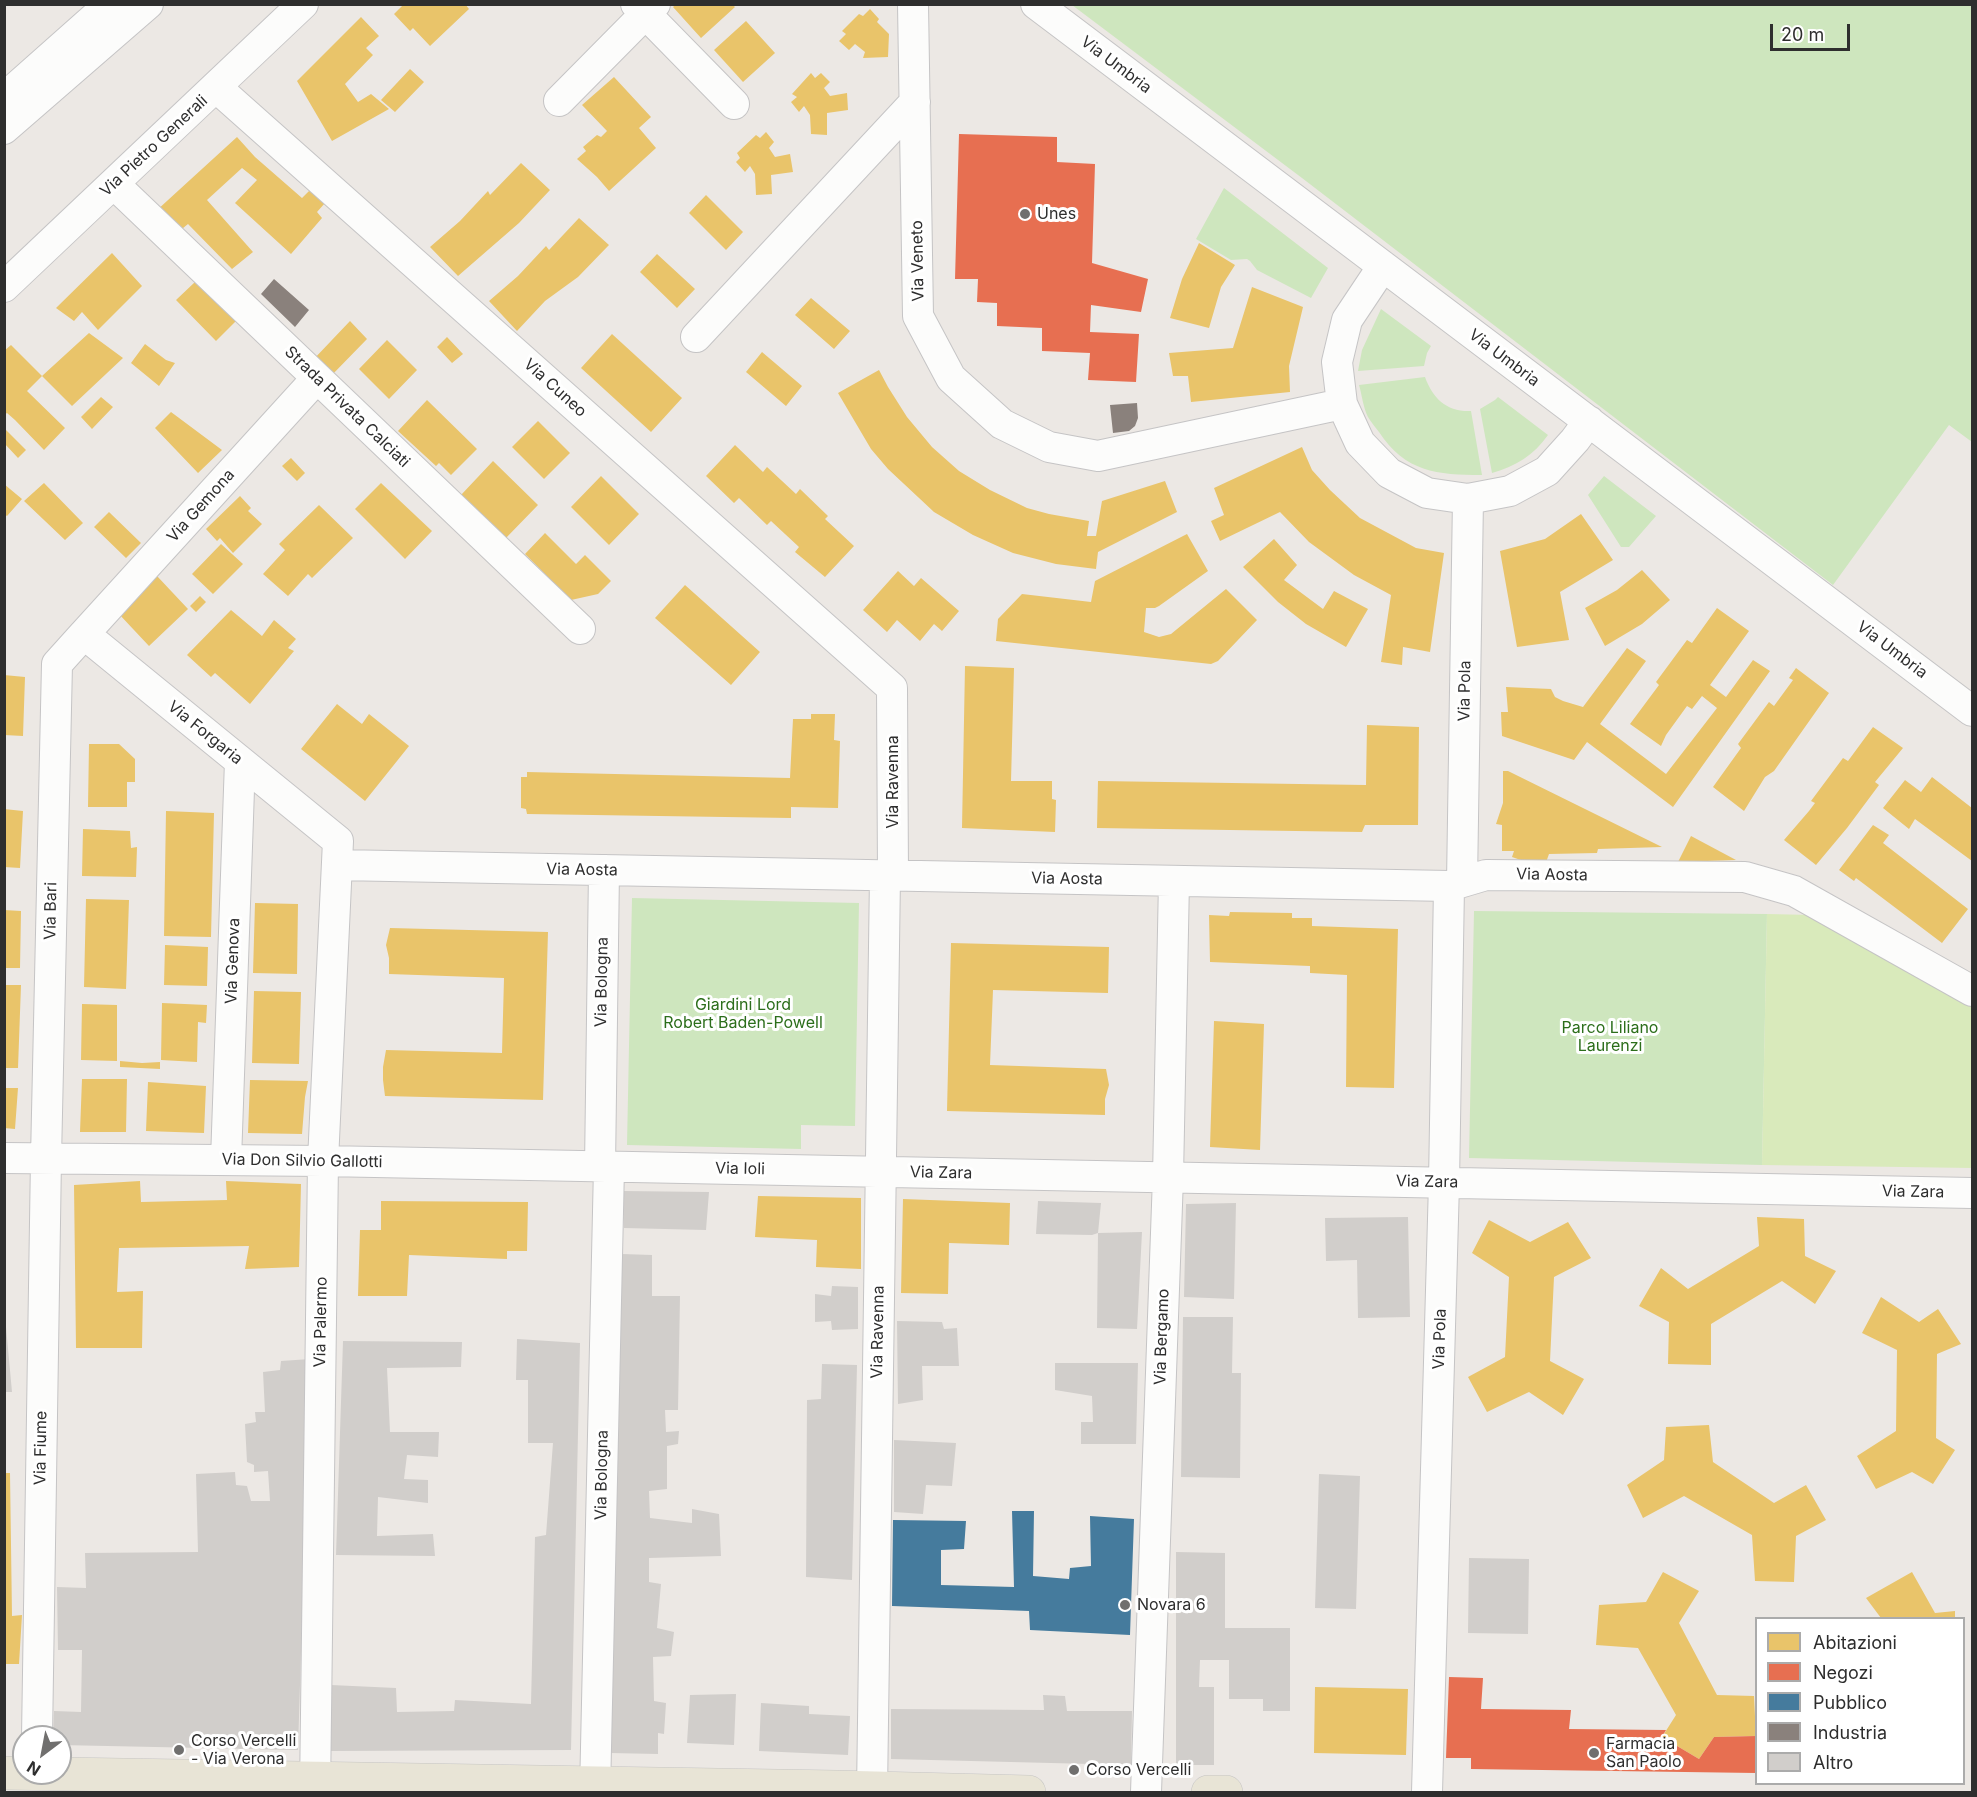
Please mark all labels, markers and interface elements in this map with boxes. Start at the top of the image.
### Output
scale bar [1773,12,1852,50]
text: 20 m [1781,24,1824,45]
street label: Via Umbria [1077,32,1155,98]
street label: Via Pietro Generali [96,91,212,201]
place label: Unes [1037,204,1076,224]
marker: Unes [1018,207,1032,221]
street label: Via Veneto [908,220,928,302]
street label: Via Umbria [1465,325,1543,391]
street label: Strada Privata Calciati [280,342,414,472]
street label: Via Cuneo [520,355,590,421]
street label: Via Gemona [163,465,239,547]
street label: Via Umbria [1853,617,1931,683]
street label: Via Pola [1455,660,1475,722]
street label: Via Forgaria [164,697,246,769]
street label: Via Ravenna [883,735,903,829]
street label: Via Aosta [546,860,618,880]
street label: Via Aosta [1516,865,1588,885]
street label: Via Aosta [1031,869,1103,889]
street label: Via Bari [41,882,61,940]
street label: Via Genova [222,918,244,1004]
street label: Via Bologna [592,937,612,1027]
park label: Giardini Lord Robert Baden-Powell [663,995,823,1033]
park label: Parco Liliano Laurenzi [1562,1018,1658,1056]
street label: Via Don Silvio Gallotti [221,1150,383,1172]
street label: Via Ioli [715,1159,765,1179]
street label: Via Zara [910,1163,972,1183]
street label: Via Zara [1396,1172,1458,1192]
street label: Via Zara [1882,1182,1944,1202]
street label: Via Palermo [311,1276,331,1368]
street label: Via Ravenna [868,1285,888,1379]
street label: Via Bergamo [1151,1289,1173,1385]
street label: Via Pola [1429,1308,1451,1370]
street label: Via Fiume [31,1411,51,1485]
street label: Via Bologna [592,1430,612,1520]
place label: Novara 6 [1137,1595,1206,1615]
marker: Novara 6 [1118,1598,1132,1612]
legend [1755,1617,1965,1785]
text: Abitazioni [1813,1632,1897,1653]
text: Negozi [1813,1662,1873,1683]
text: Pubblico [1813,1692,1887,1713]
text: Industria [1813,1722,1887,1743]
north arrow [12,1725,72,1785]
place label: Corso Vercelli - Via Verona [191,1731,296,1769]
place label: Farmacia San Paolo [1606,1734,1681,1772]
marker: Corso Vercelli - Via Verona [172,1743,186,1757]
marker: Farmacia San Paolo [1587,1746,1601,1760]
text: Altro [1813,1752,1853,1773]
text: N [23,1757,44,1780]
place label: Corso Vercelli [1086,1760,1191,1780]
marker: Corso Vercelli [1067,1763,1081,1777]

